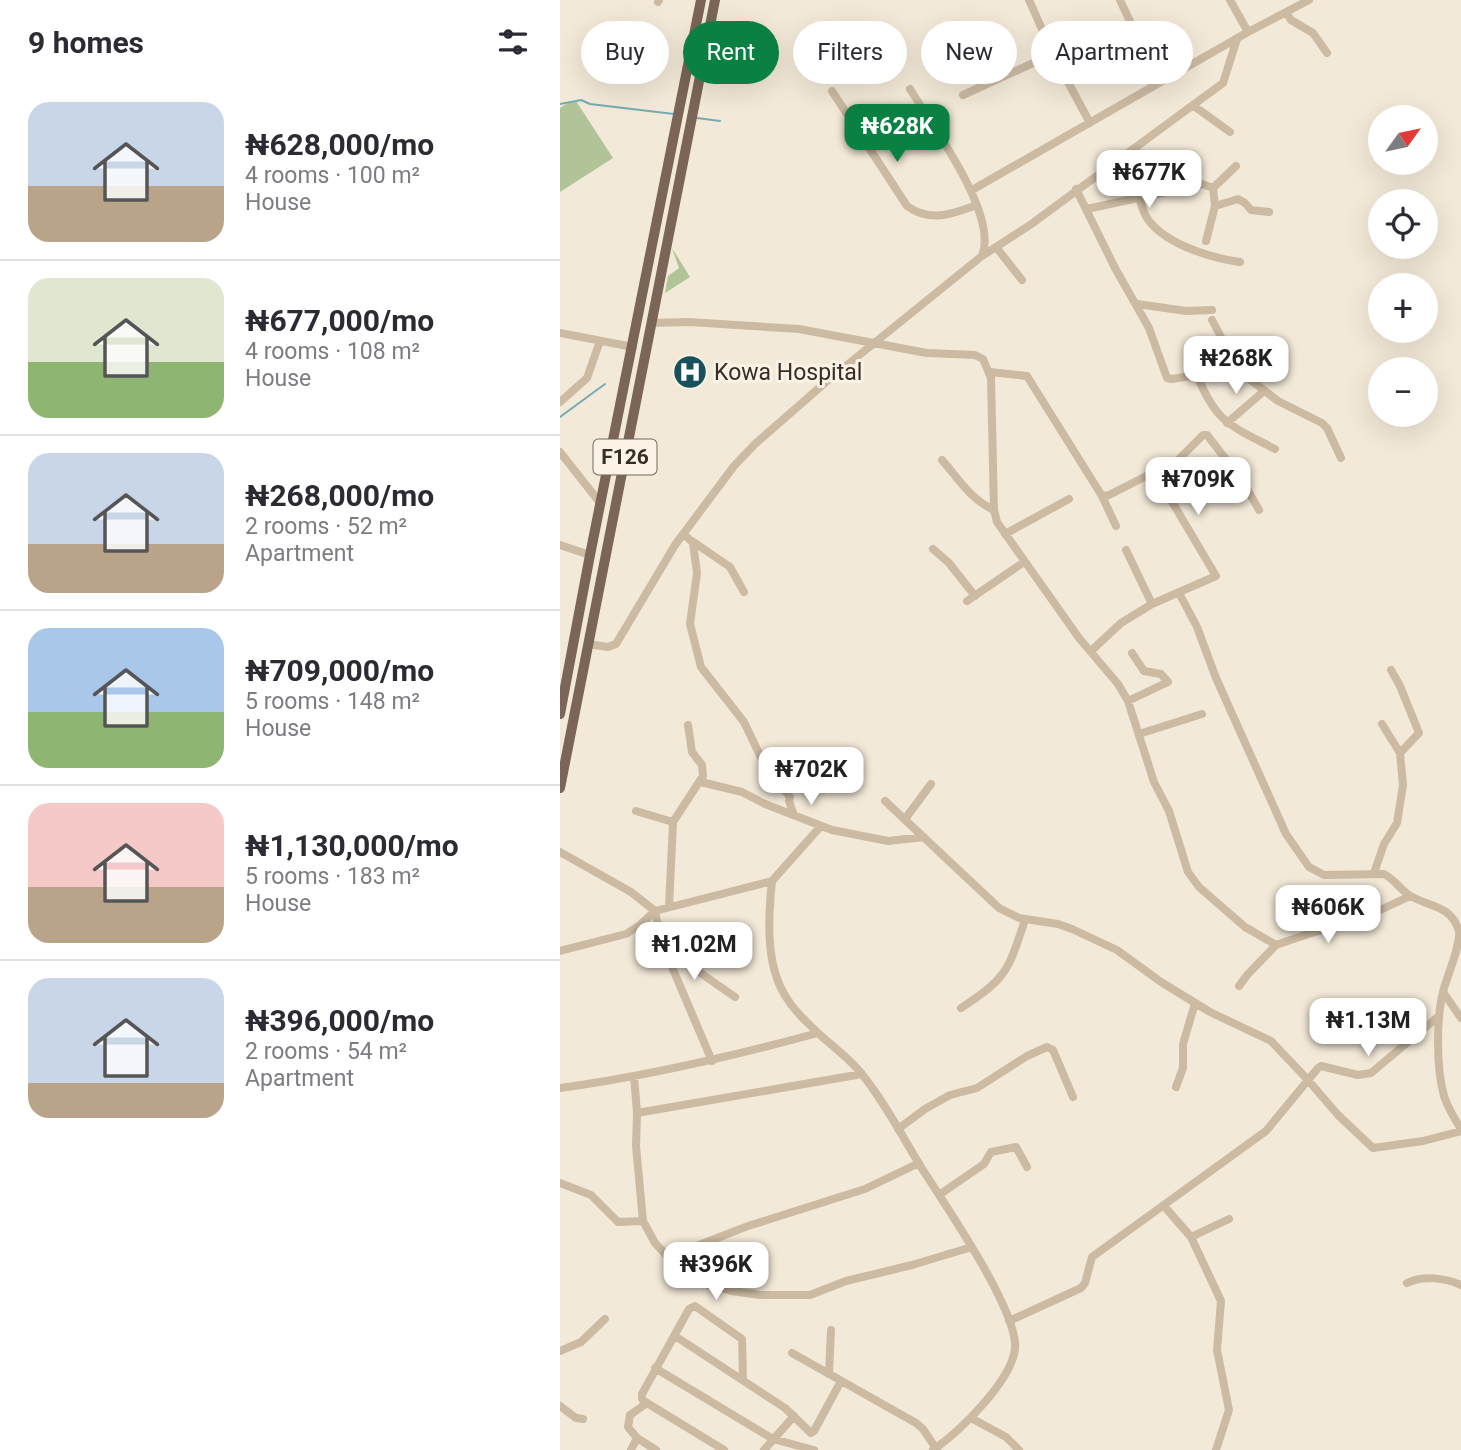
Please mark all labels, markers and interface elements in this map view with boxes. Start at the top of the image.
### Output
chip: Buy [581,21,669,84]
chip: Rent [683,21,779,84]
chip: Filters [793,21,907,84]
chip: New [921,21,1017,84]
chip: Apartment [1031,21,1193,84]
icon: filters [494,23,532,61]
text: 9 homes [28,25,144,60]
pin: ₦628K [848,104,946,164]
north arrow [1368,105,1438,175]
map controls [1368,105,1438,427]
text: ₦628K [861,113,933,140]
text: ₦628,000/mo [245,127,434,162]
icon: home [84,130,168,214]
pin: ₦677K [1100,150,1198,210]
text: ₦677K [1113,159,1185,186]
text: 4 rooms · 100 m² [245,162,420,189]
text: House [245,189,311,216]
button: locate [1368,189,1438,259]
button: + [1368,273,1438,343]
text: ₦677,000/mo [245,303,434,338]
icon: home [84,306,168,390]
pin: ₦268K [1187,336,1285,396]
text: 4 rooms · 108 m² [245,338,420,365]
text: ₦268K [1200,345,1272,372]
hospital icon: Kowa Hospital [671,353,709,391]
button: − [1368,357,1438,427]
place label: Kowa Hospital [714,359,862,386]
text: House [245,365,311,392]
road number: F126 [594,440,656,475]
pin: ₦709K [1149,458,1247,517]
text: ₦709K [1162,466,1234,493]
text: ₦268,000/mo [245,478,434,513]
icon: home [84,481,168,565]
text: 2 rooms · 52 m² [245,513,407,540]
text: Apartment [245,540,354,567]
text: ₦709,000/mo [245,653,434,688]
icon: home [84,656,168,740]
text: 5 rooms · 148 m² [245,688,420,715]
text: House [245,715,311,742]
pin: ₦702K [762,748,860,807]
text: ₦702K [775,756,847,783]
text: ₦1,130,000/mo [245,828,459,863]
icon: home [84,831,168,915]
text: 5 rooms · 183 m² [245,863,420,890]
pin: ₦606K [1279,886,1377,945]
text: House [245,890,311,917]
text: ₦606K [1292,894,1364,921]
pin: ₦1.02M [637,922,751,982]
text: ₦1.02M [651,931,737,958]
pin: ₦1.13M [1311,998,1425,1058]
text: ₦396,000/mo [245,1003,434,1038]
icon: home [84,1006,168,1090]
text: ₦1.13M [1325,1007,1411,1034]
text: 2 rooms · 54 m² [245,1038,407,1065]
text: Apartment [245,1065,354,1092]
pin: ₦396K [667,1242,765,1302]
text: ₦396K [680,1251,752,1278]

